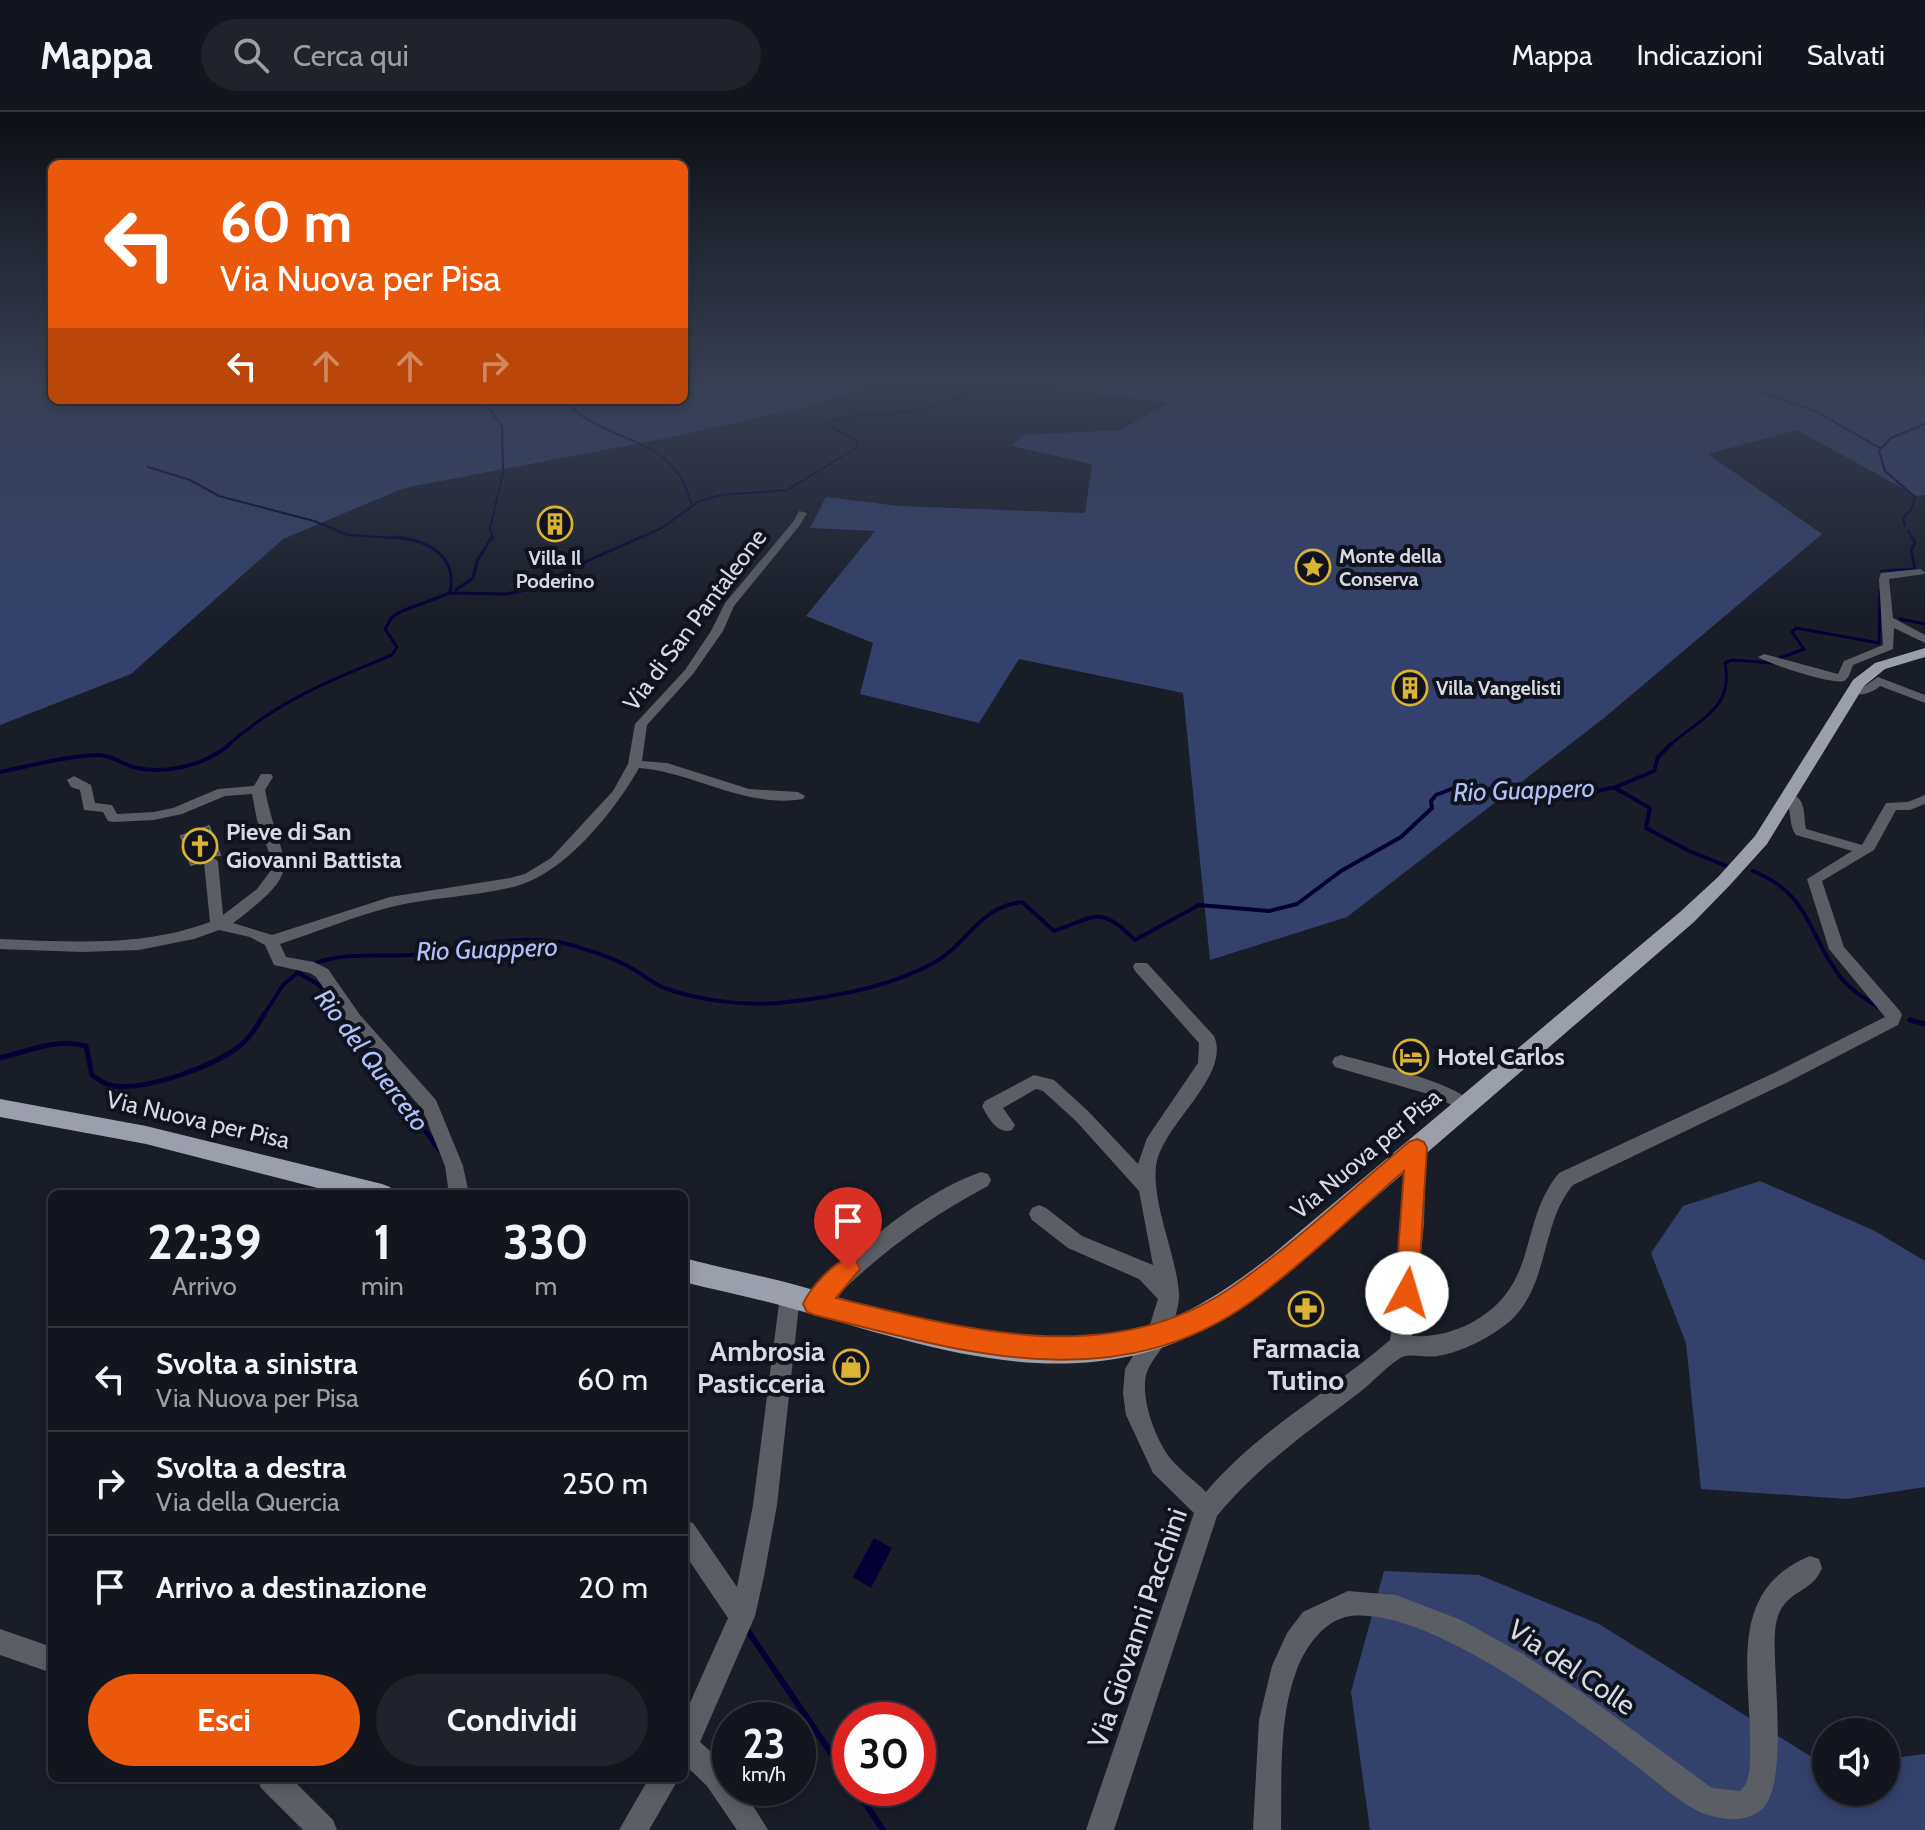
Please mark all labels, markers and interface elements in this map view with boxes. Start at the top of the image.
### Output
search box [201,19,761,91]
text: Mappa [40,32,153,79]
icon: search [229,33,273,77]
text: Cerca qui [293,37,409,74]
text: Mappa [1512,38,1592,72]
text: Indicazioni [1636,38,1763,72]
text: Salvati [1807,38,1885,72]
text: 60 m [220,188,352,256]
icon: left [88,192,192,296]
text: Via Nuova per Pisa [220,256,501,300]
icon: left [220,344,264,388]
icon: ahead [304,344,348,388]
icon: ahead [388,344,432,388]
icon: right [472,344,516,388]
building icon: Villa Il Poderino [536,505,574,543]
street label: Via di San Pantaleone [617,523,772,716]
place label: Monte della Conserva [1339,544,1442,591]
place label: Villa Il Poderino [516,546,594,593]
place icon: Monte della Conserva [1294,548,1332,586]
building icon: Villa Vangelisti [1391,669,1429,707]
place label: Villa Vangelisti [1436,676,1561,700]
water label: Rio Guappero [1453,772,1595,808]
place label: Pieve di San Giovanni Battista [226,817,402,874]
church icon: Pieve di San Giovanni Battista [181,827,219,865]
water label: Rio Guappero [416,931,558,967]
water label: Rio del Querceto [308,982,436,1138]
hotel icon: Hotel Carlos [1392,1038,1430,1076]
place label: Hotel Carlos [1437,1042,1565,1071]
street label: Via Nuova per Pisa [1285,1082,1447,1225]
street label: Via Nuova per Pisa [104,1084,293,1155]
pin [814,1187,882,1269]
icon: arrive [826,1199,870,1243]
text: 22:39 [147,1213,262,1271]
text: 1 [373,1213,391,1271]
text: 330 [503,1213,589,1271]
position arrow [1365,1251,1449,1335]
text: Arrivo [172,1270,237,1302]
text: min [361,1270,404,1302]
text: m [534,1270,557,1302]
pharmacy icon: Farmacia Tutino [1287,1290,1325,1328]
place label: Farmacia Tutino [1252,1331,1360,1397]
place label: Ambrosia Pasticceria [697,1334,825,1400]
text: Svolta a sinistra [156,1345,358,1382]
shop icon: Ambrosia Pasticceria [832,1348,870,1386]
icon: left [88,1357,132,1401]
text: 60 m [577,1361,648,1398]
text: Via Nuova per Pisa [156,1382,359,1414]
text: Svolta a destra [156,1449,347,1486]
icon: right [88,1461,132,1505]
text: 250 m [562,1465,648,1502]
text: Via della Quercia [156,1486,340,1518]
street label: Via Giovanni Pacchini [1080,1504,1194,1752]
icon: arrive [88,1565,132,1609]
text: Arrivo a destinazione [156,1569,427,1606]
text: 20 m [578,1569,648,1606]
street label: Via del Colle [1502,1612,1642,1722]
button: Esci [88,1674,360,1766]
button: Condividi [376,1674,648,1766]
speed limit sign: 30 [832,1702,936,1806]
map controls [1812,1718,1900,1806]
button: sound [1812,1718,1900,1806]
text: 23 [743,1719,785,1768]
text: km/h [742,1762,786,1786]

